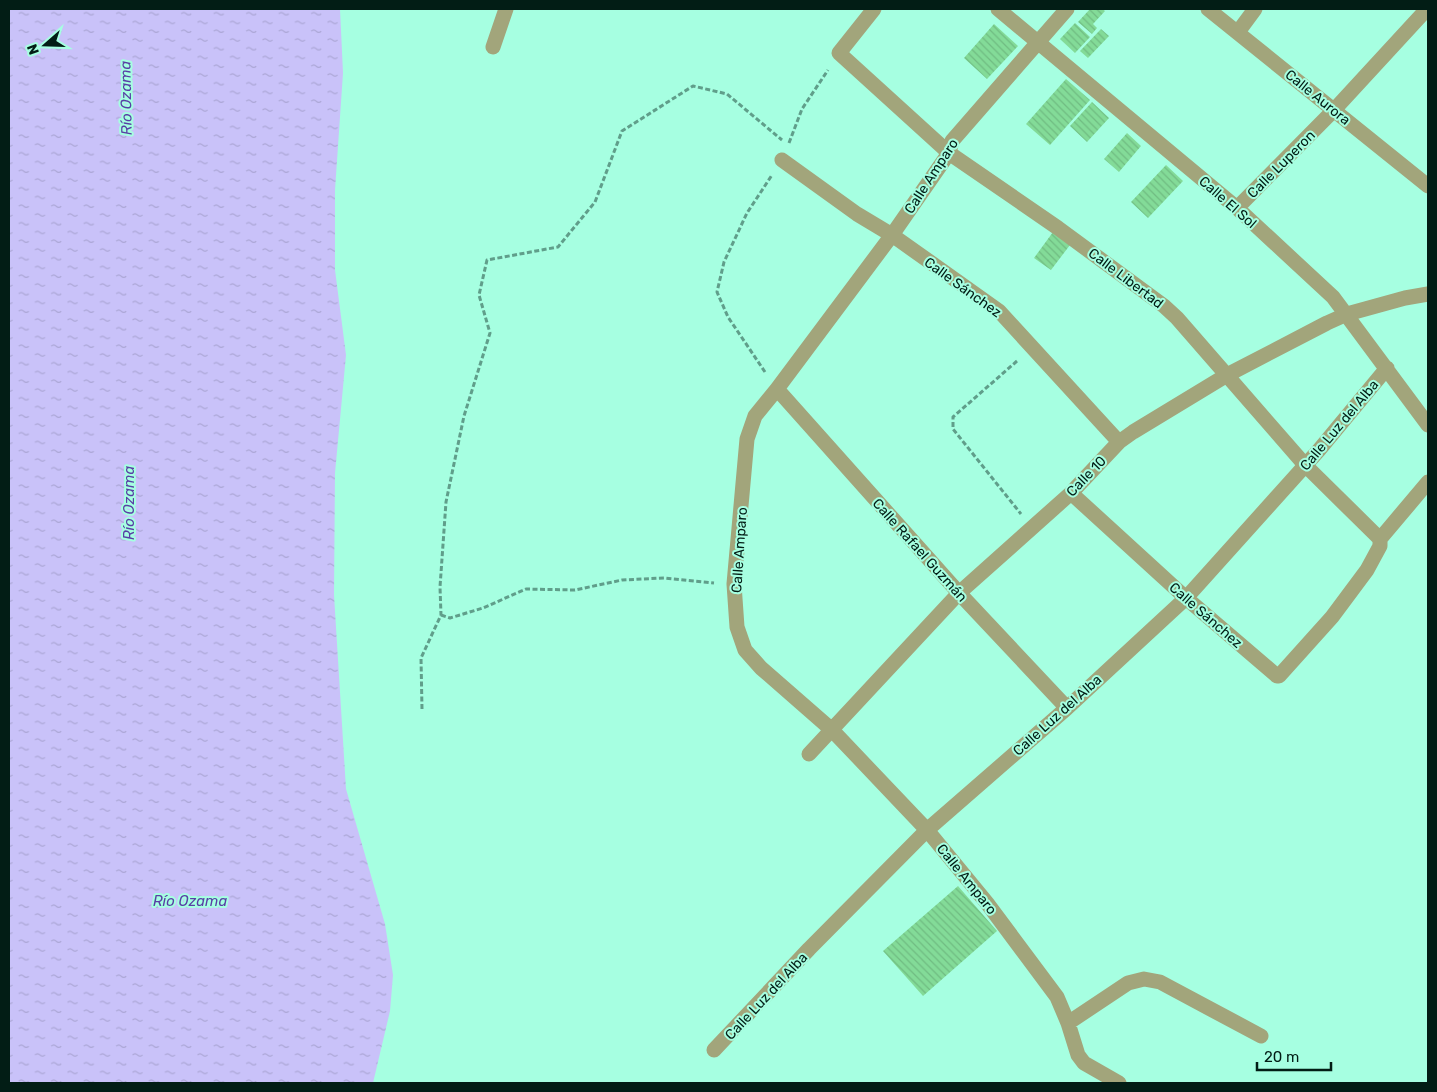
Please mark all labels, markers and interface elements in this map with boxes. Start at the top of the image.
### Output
north arrow [20,20,70,70]
text: N [24,42,43,57]
water label: Río Ozama [116,60,136,135]
street label: Calle Aurora [1282,66,1354,129]
street label: Calle Luperon [1244,127,1319,202]
street label: Calle Amparo [901,136,962,217]
street label: Calle El Sol [1195,173,1260,232]
street label: Calle Libertad [1085,245,1167,312]
street label: Calle Sánchez [921,254,1005,321]
street label: Calle Luz del Alba [1296,376,1382,474]
street label: Calle 10 [1063,452,1110,500]
water label: Río Ozama [120,466,138,540]
street label: Calle Rafael Guzmán [869,495,971,606]
street label: Calle Amparo [728,507,751,593]
street label: Calle Sánchez [1166,579,1246,652]
street label: Calle Luz del Alba [1010,671,1105,760]
street label: Calle Amparo [933,841,1000,918]
water label: Río Ozama [153,892,227,910]
street label: Calle Luz del Alba [722,949,811,1044]
scale bar [1257,1040,1331,1072]
text: 20 m [1264,1048,1299,1066]

